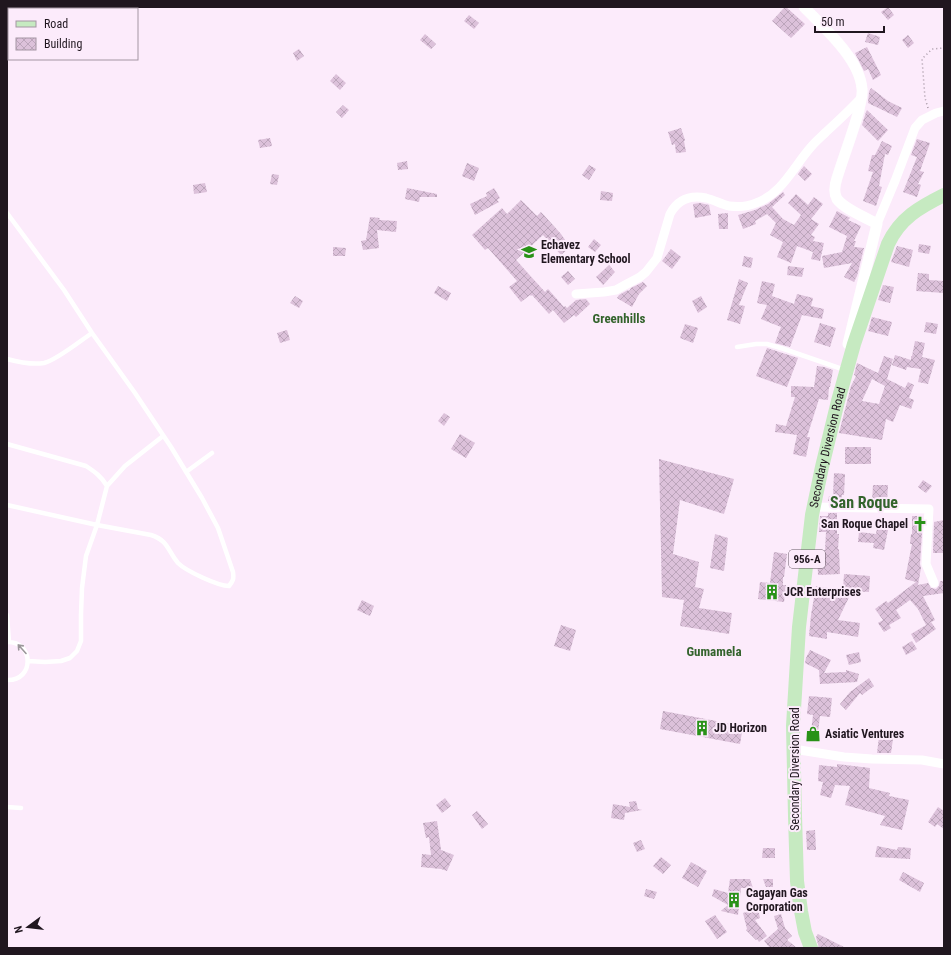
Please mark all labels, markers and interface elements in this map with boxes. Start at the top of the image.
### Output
legend [8,8,138,60]
scale bar [815,8,884,34]
text: 50 m [821,15,845,29]
text: Road [44,17,68,31]
text: Building [44,37,82,51]
place label: Echavez Elementary School [541,238,631,266]
school or university icon: Echavez Elementary School [520,243,538,261]
district label: Greenhills [593,311,645,326]
street label: Secondary Diversion Road [807,386,849,509]
district label: San Roque [830,493,898,512]
church icon: San Roque Chapel [911,515,929,533]
place label: San Roque Chapel [821,517,908,531]
road number: 956-A [789,550,825,568]
building icon: JCR Enterprises [763,583,781,601]
place label: JCR Enterprises [784,585,861,599]
one-way arrow [18,644,27,654]
district label: Gumamela [686,644,742,659]
street label: Secondary Diversion Road [788,707,802,831]
building icon: JD Horizon [693,719,711,737]
place label: JD Horizon [714,721,767,735]
shop icon: Asiatic Ventures [804,725,822,743]
place label: Asiatic Ventures [825,727,905,741]
place label: Cagayan Gas Corporation [746,886,808,914]
building icon: Cagayan Gas Corporation [725,891,743,909]
north arrow [8,907,48,947]
text: N [12,924,26,934]

